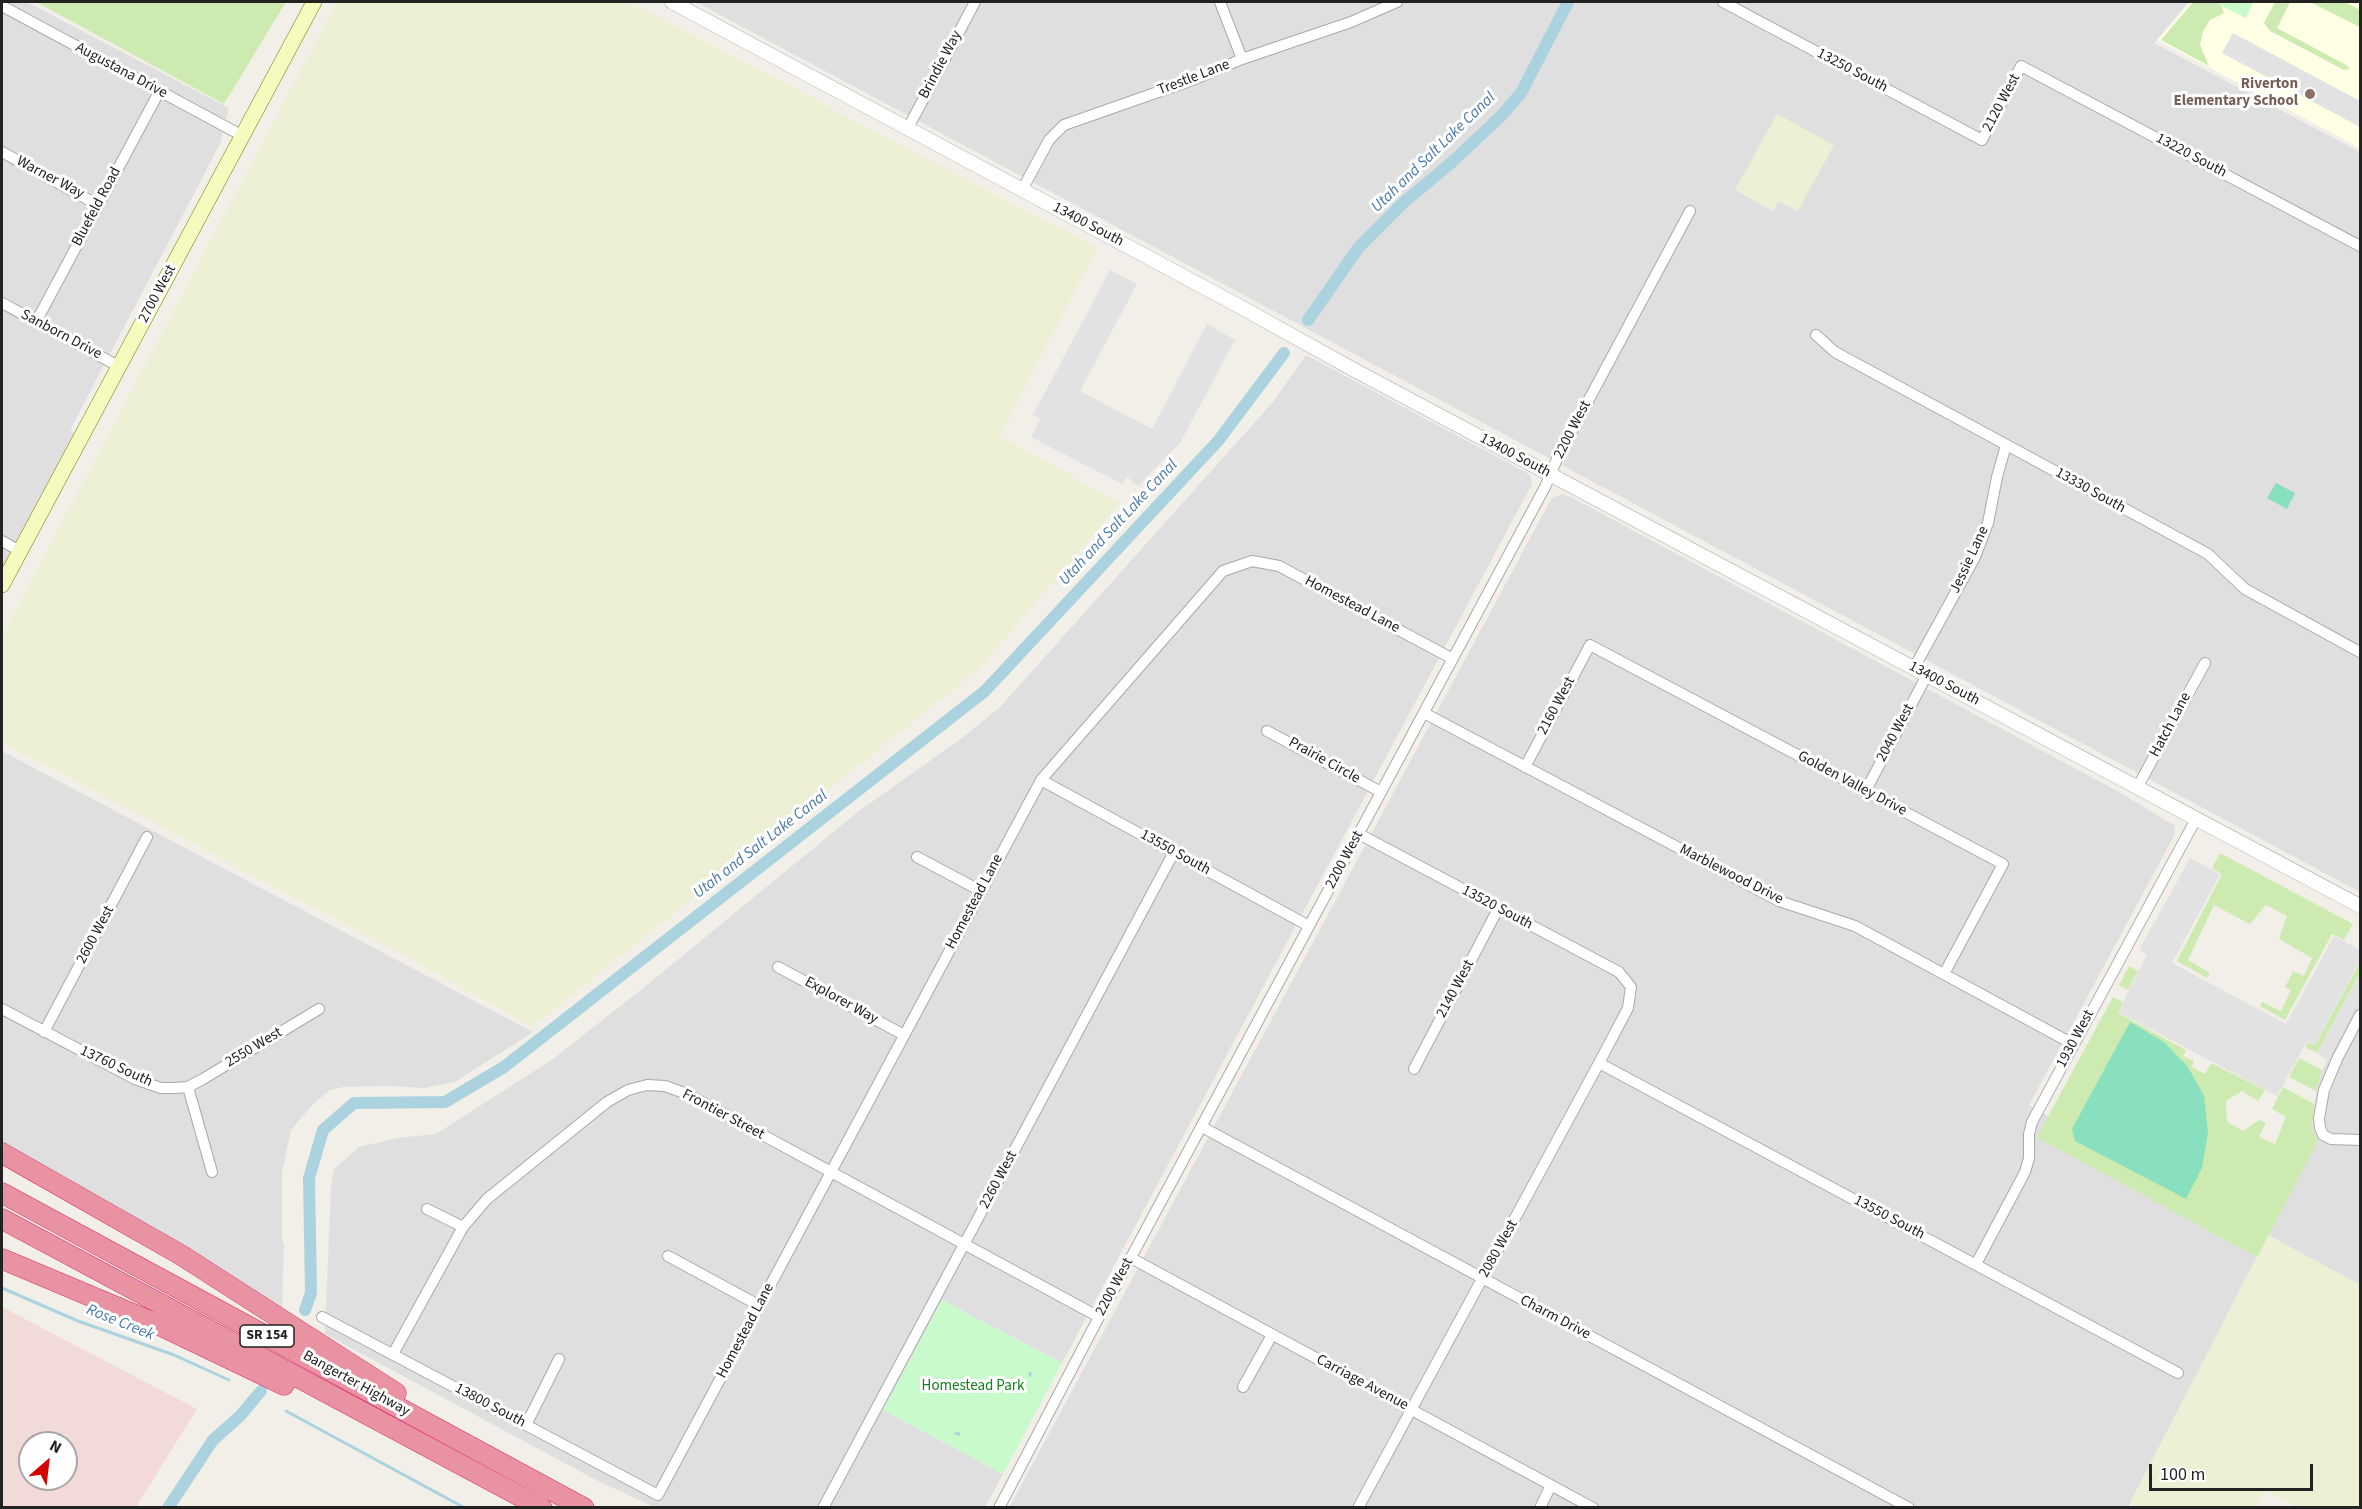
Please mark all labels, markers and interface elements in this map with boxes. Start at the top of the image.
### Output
street label: Brindie Way [916,28,966,102]
street label: Augustana Drive [72,39,170,103]
street label: 13250 South [1813,45,1891,97]
street label: Trestle Lane [1155,56,1233,100]
street label: 2120 West [1979,71,2025,135]
place label: Riverton Elementary School [2173,76,2298,111]
marker: Riverton Elementary School [2303,87,2317,101]
water label: Utah and Salt Lake Canal [1368,89,1500,217]
street label: 13220 South [2152,130,2230,182]
street label: Warner Way [13,153,87,203]
street label: Bluefeld Road [69,164,125,250]
street label: 13400 South [1049,199,1127,251]
street label: 2700 West [135,262,181,326]
street label: Sanborn Drive [17,306,105,364]
street label: 2200 West [1551,398,1595,462]
street label: 13400 South [1476,430,1554,482]
water label: Utah and Salt Lake Canal [1056,456,1182,590]
street label: 13330 South [2052,464,2128,518]
street label: Jessie Lane [1947,524,1993,596]
street label: Homestead Lane [1301,572,1403,638]
street label: 13400 South [1905,658,1983,710]
street label: 2160 West [1534,674,1580,738]
street label: Hatch Lane [2147,690,2195,760]
street label: 2040 West [1873,701,1919,765]
street label: Prairie Circle [1285,734,1363,788]
street label: Golden Valley Drive [1794,748,1910,820]
water label: Utah and Salt Lake Canal [690,787,832,903]
street label: 13550 South [1137,826,1213,880]
street label: 2200 West [1322,828,1368,892]
street label: Marblewood Drive [1676,841,1786,909]
street label: Homestead Lane [942,851,1008,953]
street label: 13520 South [1458,882,1536,934]
street label: 2600 West [73,903,119,967]
street label: 2140 West [1433,957,1479,1021]
street label: Explorer Way [801,973,881,1029]
street label: 1930 West [2053,1007,2099,1071]
street label: 2550 West [222,1024,286,1072]
street label: 13760 South [77,1042,155,1092]
street label: Frontier Street [679,1086,767,1144]
street label: 2260 West [976,1148,1022,1212]
street label: 13550 South [1850,1192,1928,1244]
street label: 2080 West [1476,1217,1522,1281]
street label: 2200 West [1092,1255,1138,1319]
street label: Homestead Lane [713,1280,779,1382]
street label: Charm Drive [1517,1292,1593,1344]
water label: Rose Creek [83,1301,157,1345]
road number: SR 154 [240,1325,294,1347]
street label: Bangerter Highway [299,1347,413,1421]
street label: Carriage Avenue [1313,1351,1411,1415]
park label: Homestead Park [922,1378,1024,1396]
street label: 13800 South [451,1380,529,1432]
north arrow [18,1431,78,1491]
text: N [46,1435,65,1459]
scale bar [2152,1452,2316,1490]
text: 100 m [2160,1462,2205,1487]

